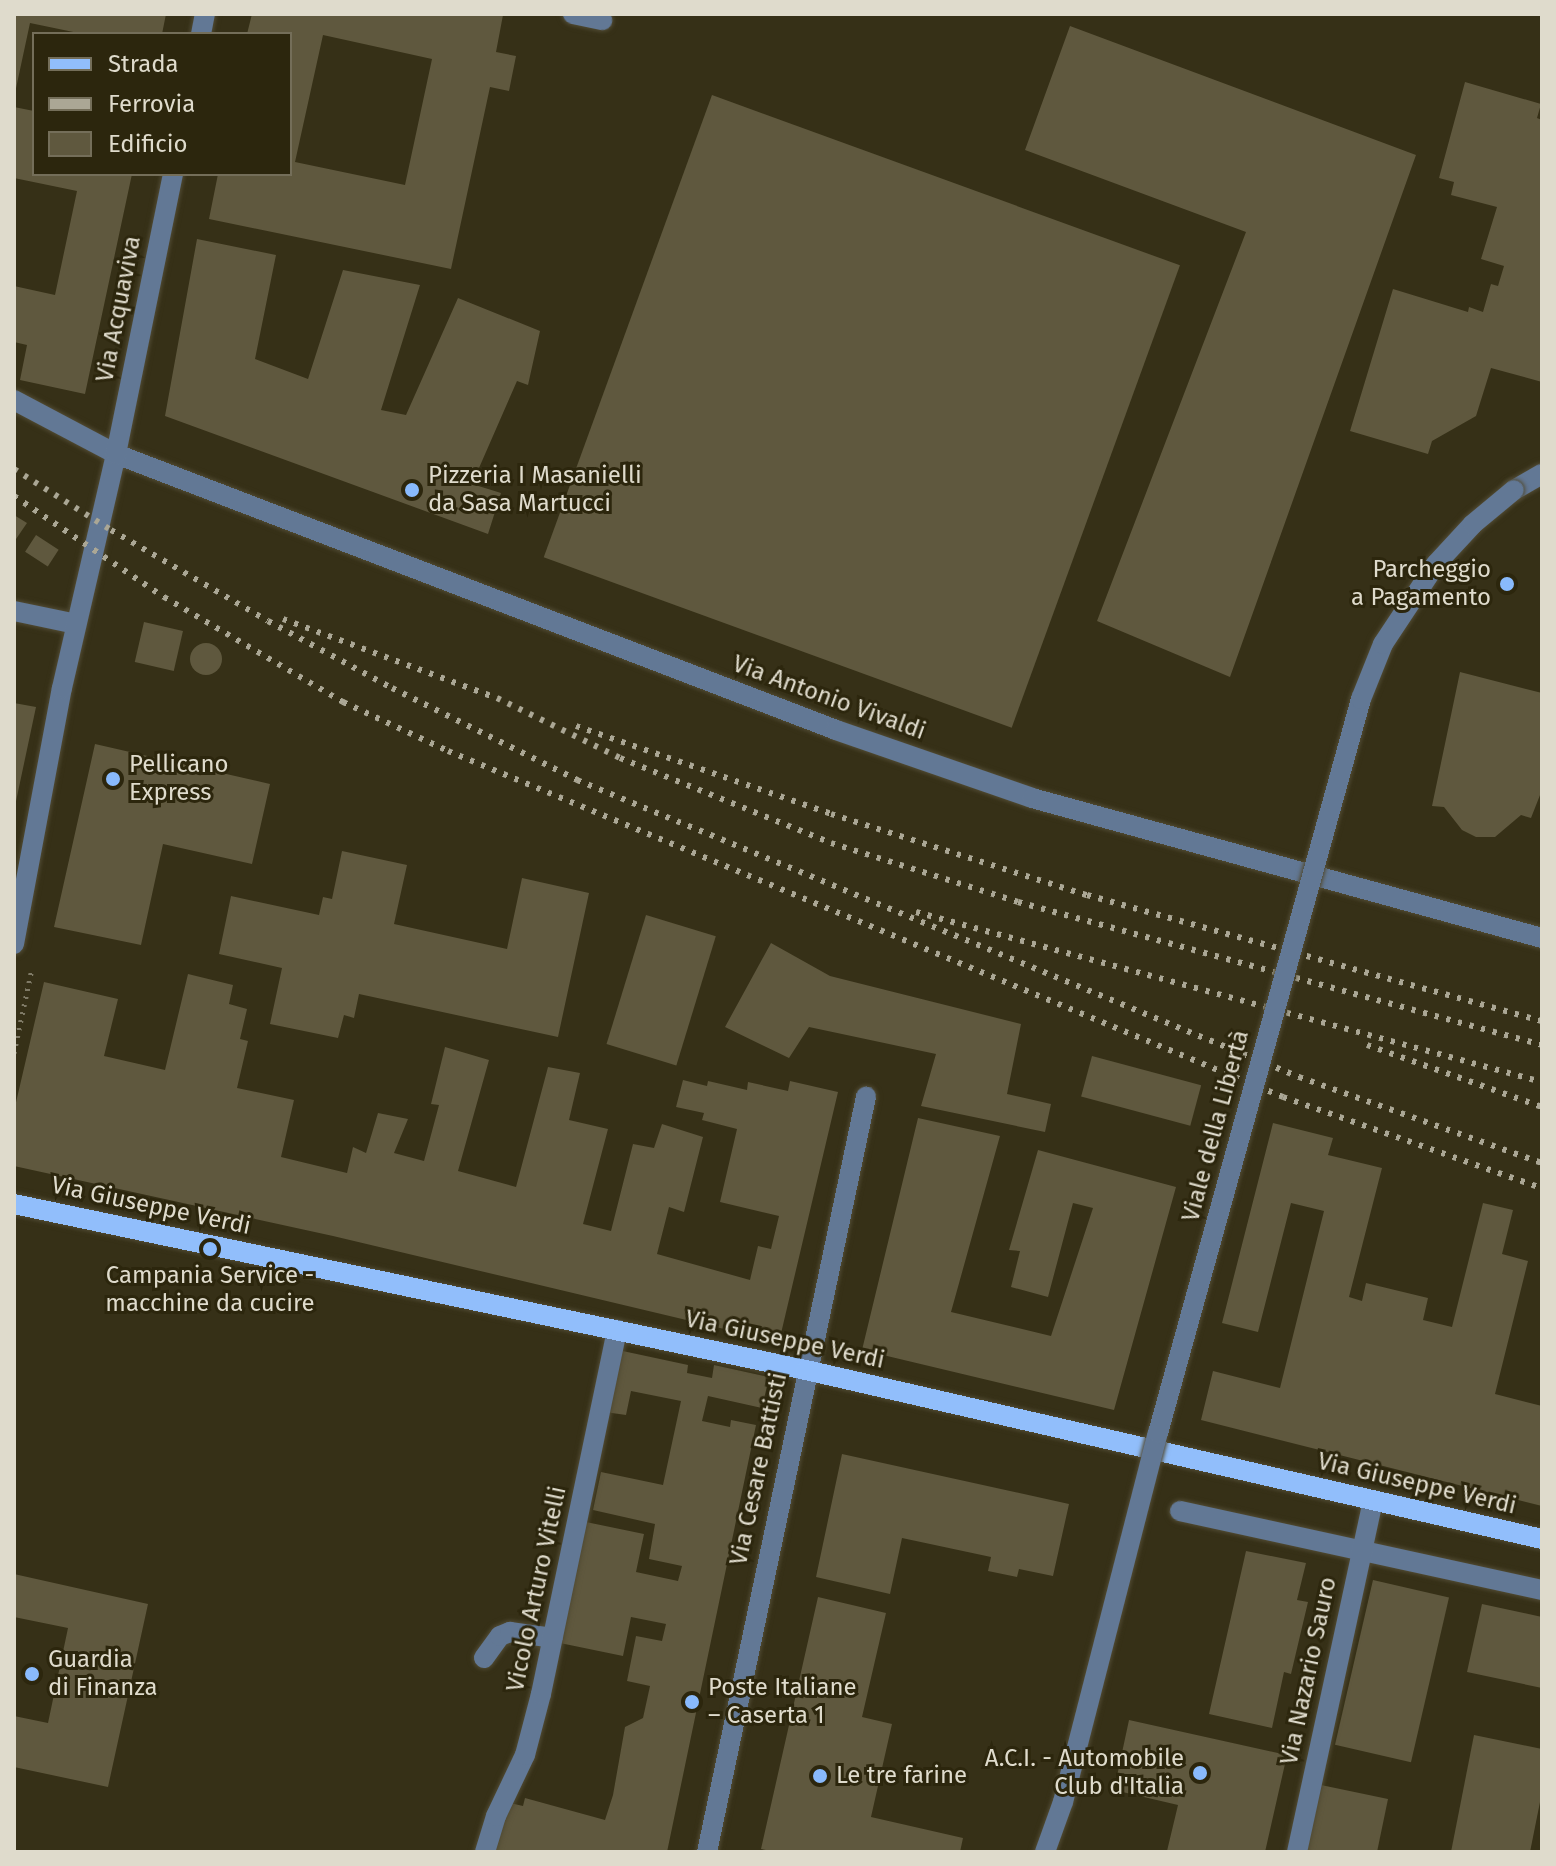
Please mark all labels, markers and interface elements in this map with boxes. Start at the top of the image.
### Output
legend [32,32,292,176]
text: Strada [108,50,179,78]
text: Ferrovia [108,90,195,118]
text: Edificio [108,130,188,158]
street label: Via Acquaviva [91,233,147,385]
place label: Pizzeria I Masanielli da Sasa Martucci [428,462,642,518]
marker: Pizzeria I Masanielli da Sasa Martucci [403,481,421,499]
place label: Parcheggio a Pagamento [1351,556,1491,612]
marker: Parcheggio a Pagamento [1498,575,1516,593]
street label: Via Antonio Vivaldi [729,650,929,746]
place label: Pellicano Express [129,751,229,807]
marker: Pellicano Express [104,770,122,788]
street label: Viale della Libertà [1177,1027,1255,1225]
street label: Via Giuseppe Verdi [49,1171,253,1241]
marker: Campania Service - macchine da cucire [201,1240,219,1258]
place label: Campania Service - macchine da cucire [105,1262,315,1318]
street label: Via Giuseppe Verdi [683,1305,887,1375]
street label: Via Cesare Battisti [725,1370,793,1568]
street label: Via Giuseppe Verdi [1315,1447,1519,1521]
street label: Vicolo Arturo Vitelli [501,1484,573,1694]
street label: Via Nazario Sauro [1275,1574,1343,1768]
place label: Guardia di Finanza [48,1646,158,1702]
marker: Guardia di Finanza [23,1665,41,1683]
place label: Poste Italiane – Caserta 1 [708,1674,857,1730]
marker: Poste Italiane – Caserta 1 [683,1693,701,1711]
place label: A.C.I. - Automobile Club d'Italia [985,1745,1184,1801]
place label: Le tre farine [836,1762,967,1790]
marker: A.C.I. - Automobile Club d'Italia [1191,1764,1209,1782]
marker: Le tre farine [811,1767,829,1785]

